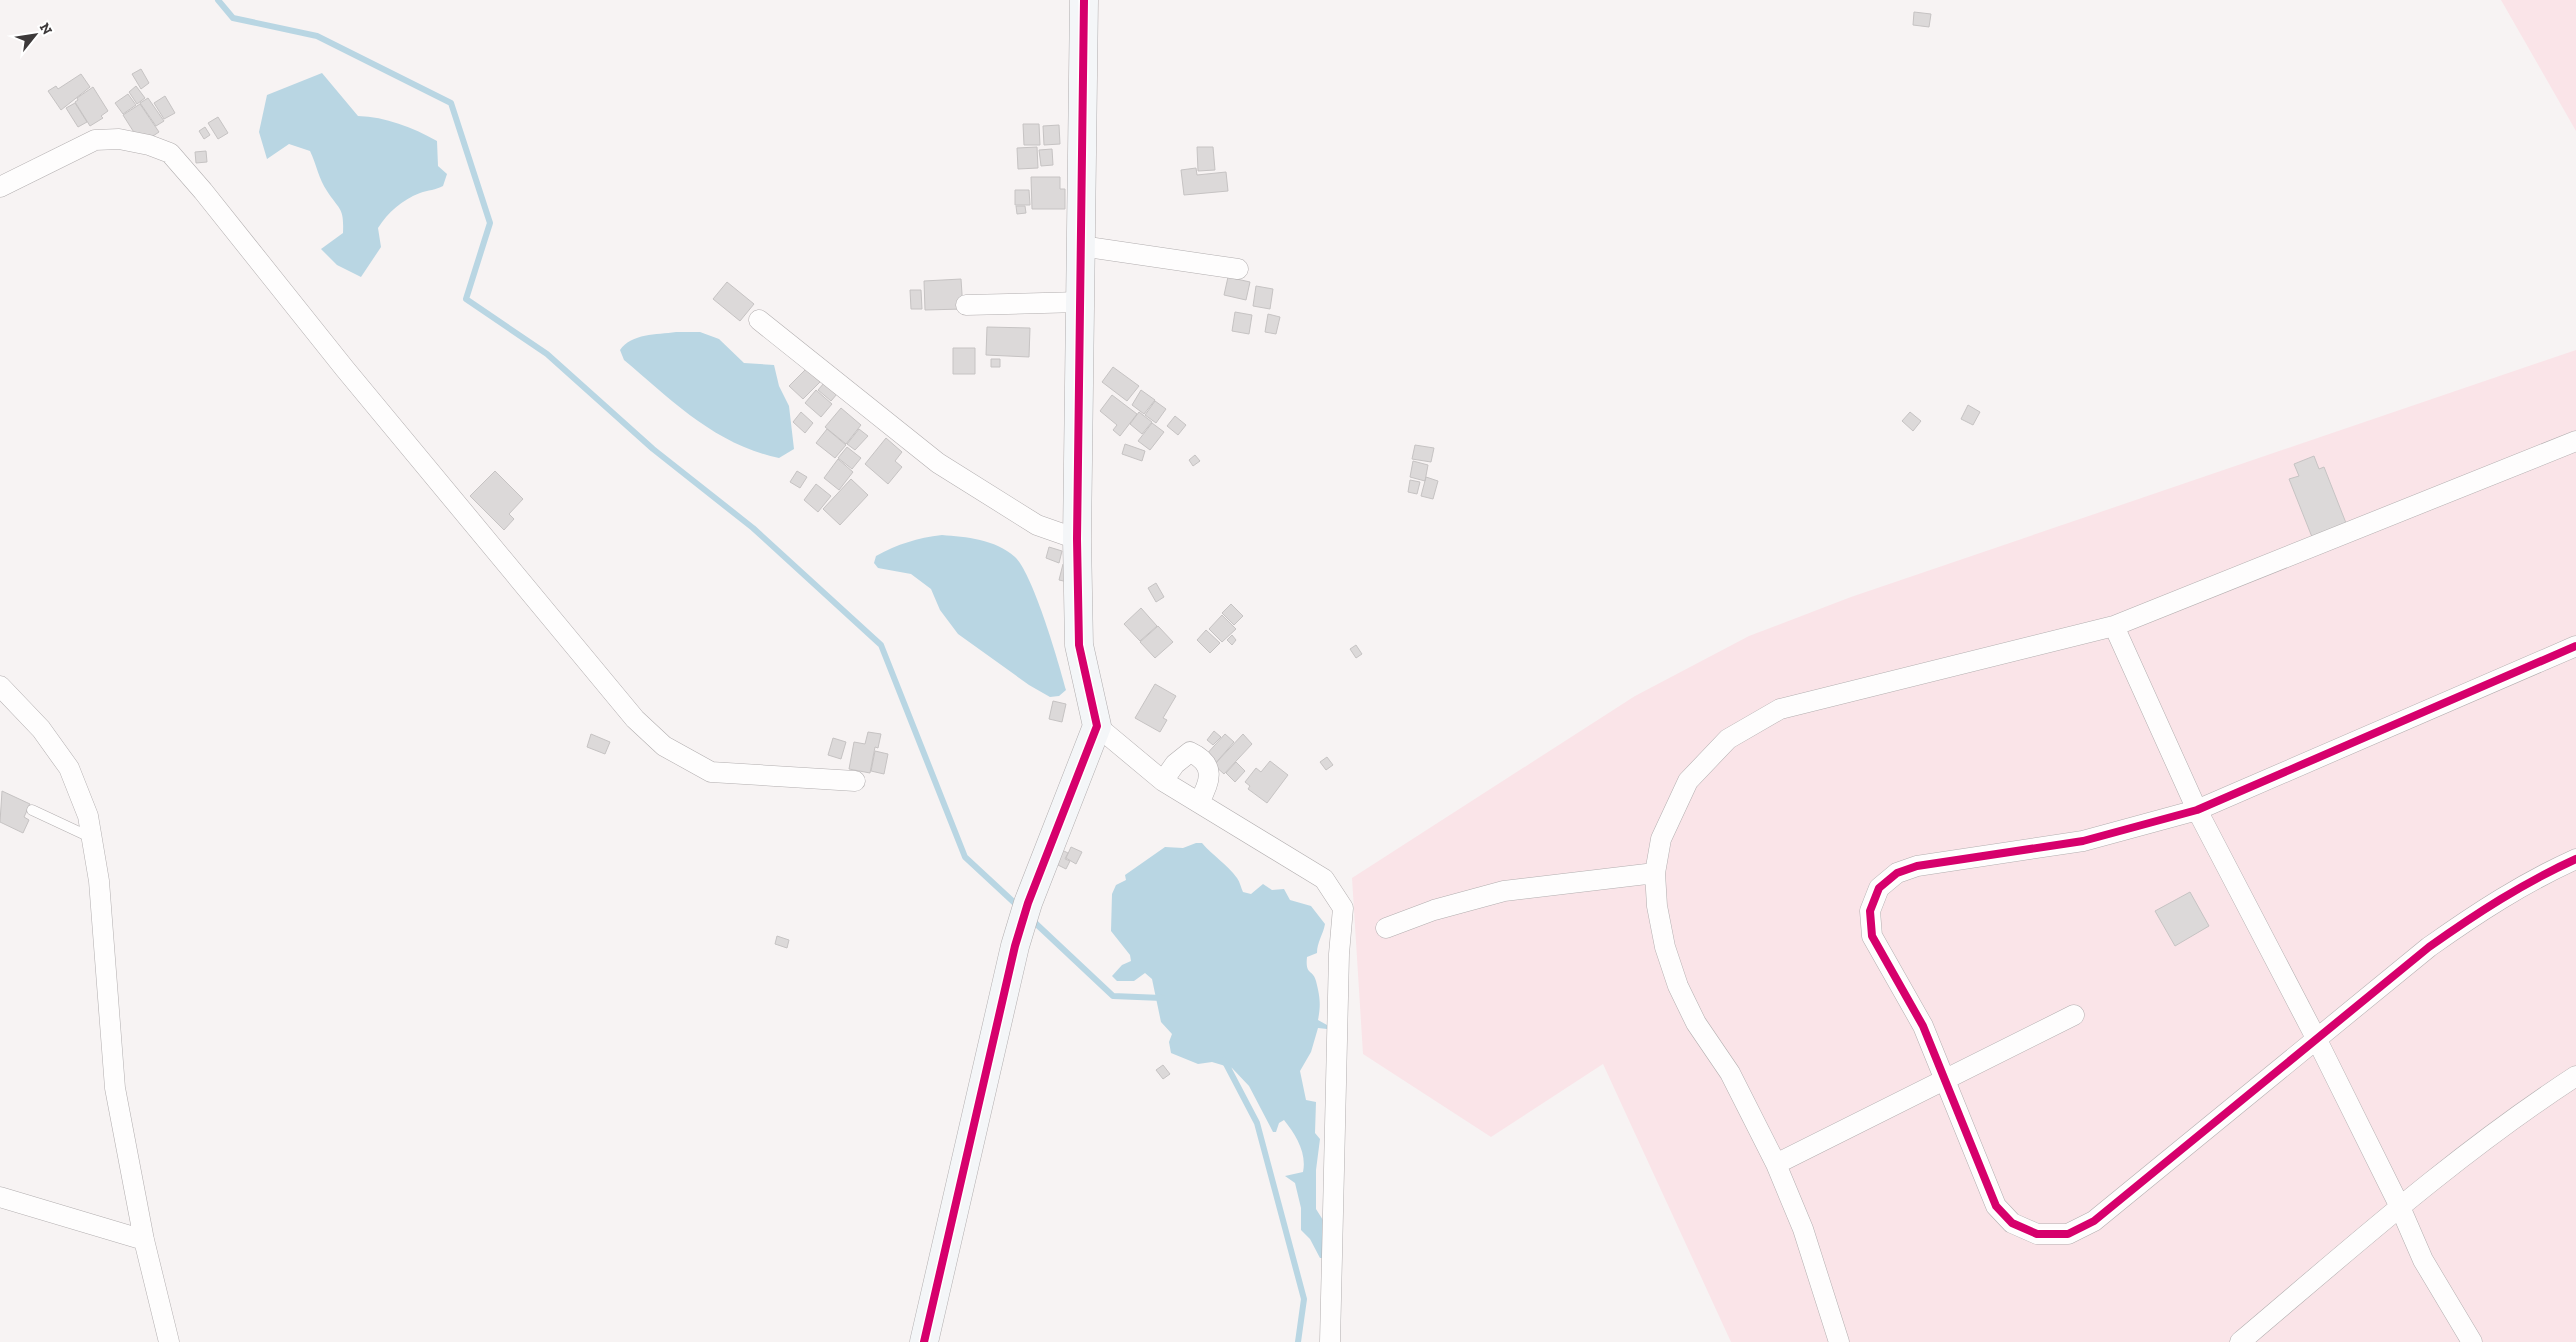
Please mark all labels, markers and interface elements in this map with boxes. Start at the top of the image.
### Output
north arrow [10,10,60,60]
text: N [36,20,56,38]

